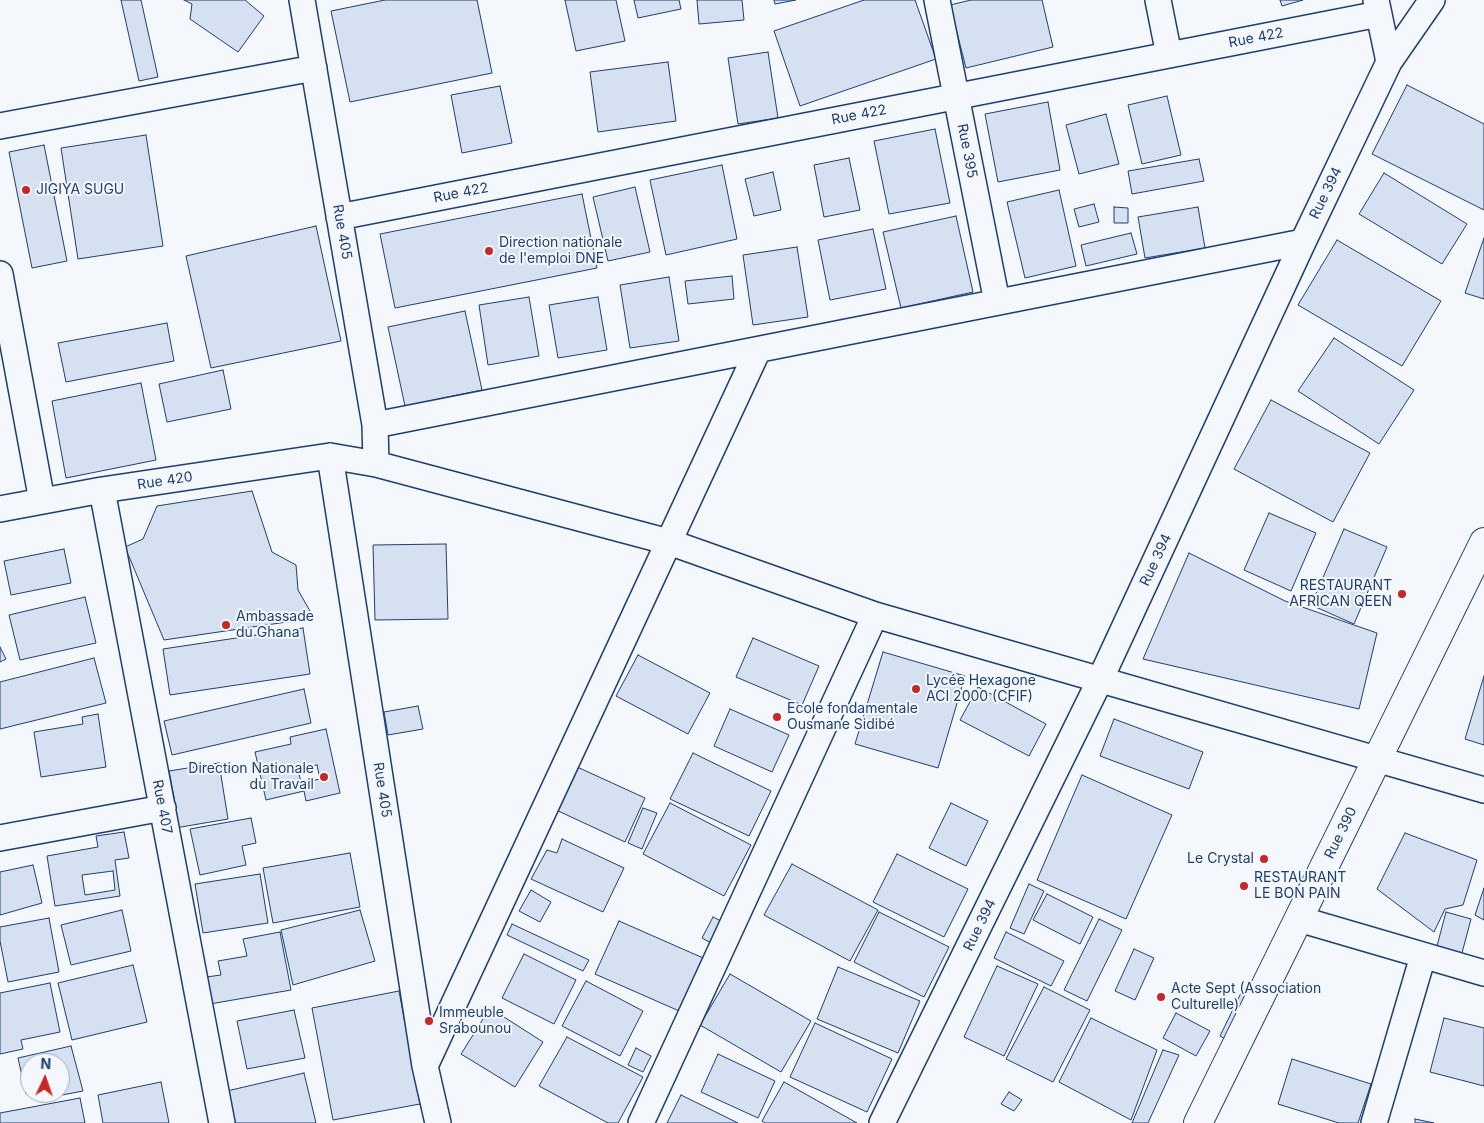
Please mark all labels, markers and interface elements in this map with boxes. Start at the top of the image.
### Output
street label: Rue 422 [1227,24,1285,52]
street label: Rue 422 [830,101,888,129]
street label: Rue 395 [953,122,981,180]
street label: Rue 394 [1306,164,1346,222]
street label: Rue 422 [432,179,490,207]
place label: JIGIYA SUGU [36,182,124,198]
marker: JIGIYA SUGU [20,184,32,196]
street label: Rue 405 [329,203,355,261]
place label: Direction nationale de l'emploi DNE [499,235,622,268]
marker: Direction nationale de l'emploi DNE [483,245,495,257]
street label: Rue 420 [136,468,194,494]
street label: Rue 394 [1137,531,1175,589]
place label: RESTAURANT AFRICAN QEEN [1289,578,1392,610]
marker: RESTAURANT AFRICAN QEEN [1396,588,1408,600]
place label: Ambassade du Ghana [236,609,314,642]
marker: Ambassade du Ghana [220,619,232,631]
place label: Lycée Hexagone ACI 2000 (CFIF) [926,673,1036,706]
marker: Lycée Hexagone ACI 2000 (CFIF) [910,683,922,695]
place label: Ecole fondamentale Ousmane Sidibé [787,701,918,734]
marker: Ecole fondamentale Ousmane Sidibé [771,711,783,723]
place label: Direction Nationale du Travail [188,761,314,794]
street label: Rue 405 [369,761,395,819]
marker: Direction Nationale du Travail [318,771,330,783]
street label: Rue 407 [149,778,175,836]
street label: Rue 390 [1321,804,1361,862]
place label: Le Crystal [1187,851,1254,867]
marker: Le Crystal [1258,853,1270,865]
place label: RESTAURANT LE BON PAIN [1254,870,1346,902]
marker: RESTAURANT LE BON PAIN [1238,880,1250,892]
street label: Rue 394 [960,896,1000,954]
place label: Acte Sept (Association Culturelle) [1171,981,1321,1014]
marker: Acte Sept (Association Culturelle) [1155,991,1167,1003]
place label: Immeuble Srabounou [439,1005,511,1038]
marker: Immeuble Srabounou [423,1015,435,1027]
north arrow [20,1053,70,1103]
text: N [40,1055,52,1072]

